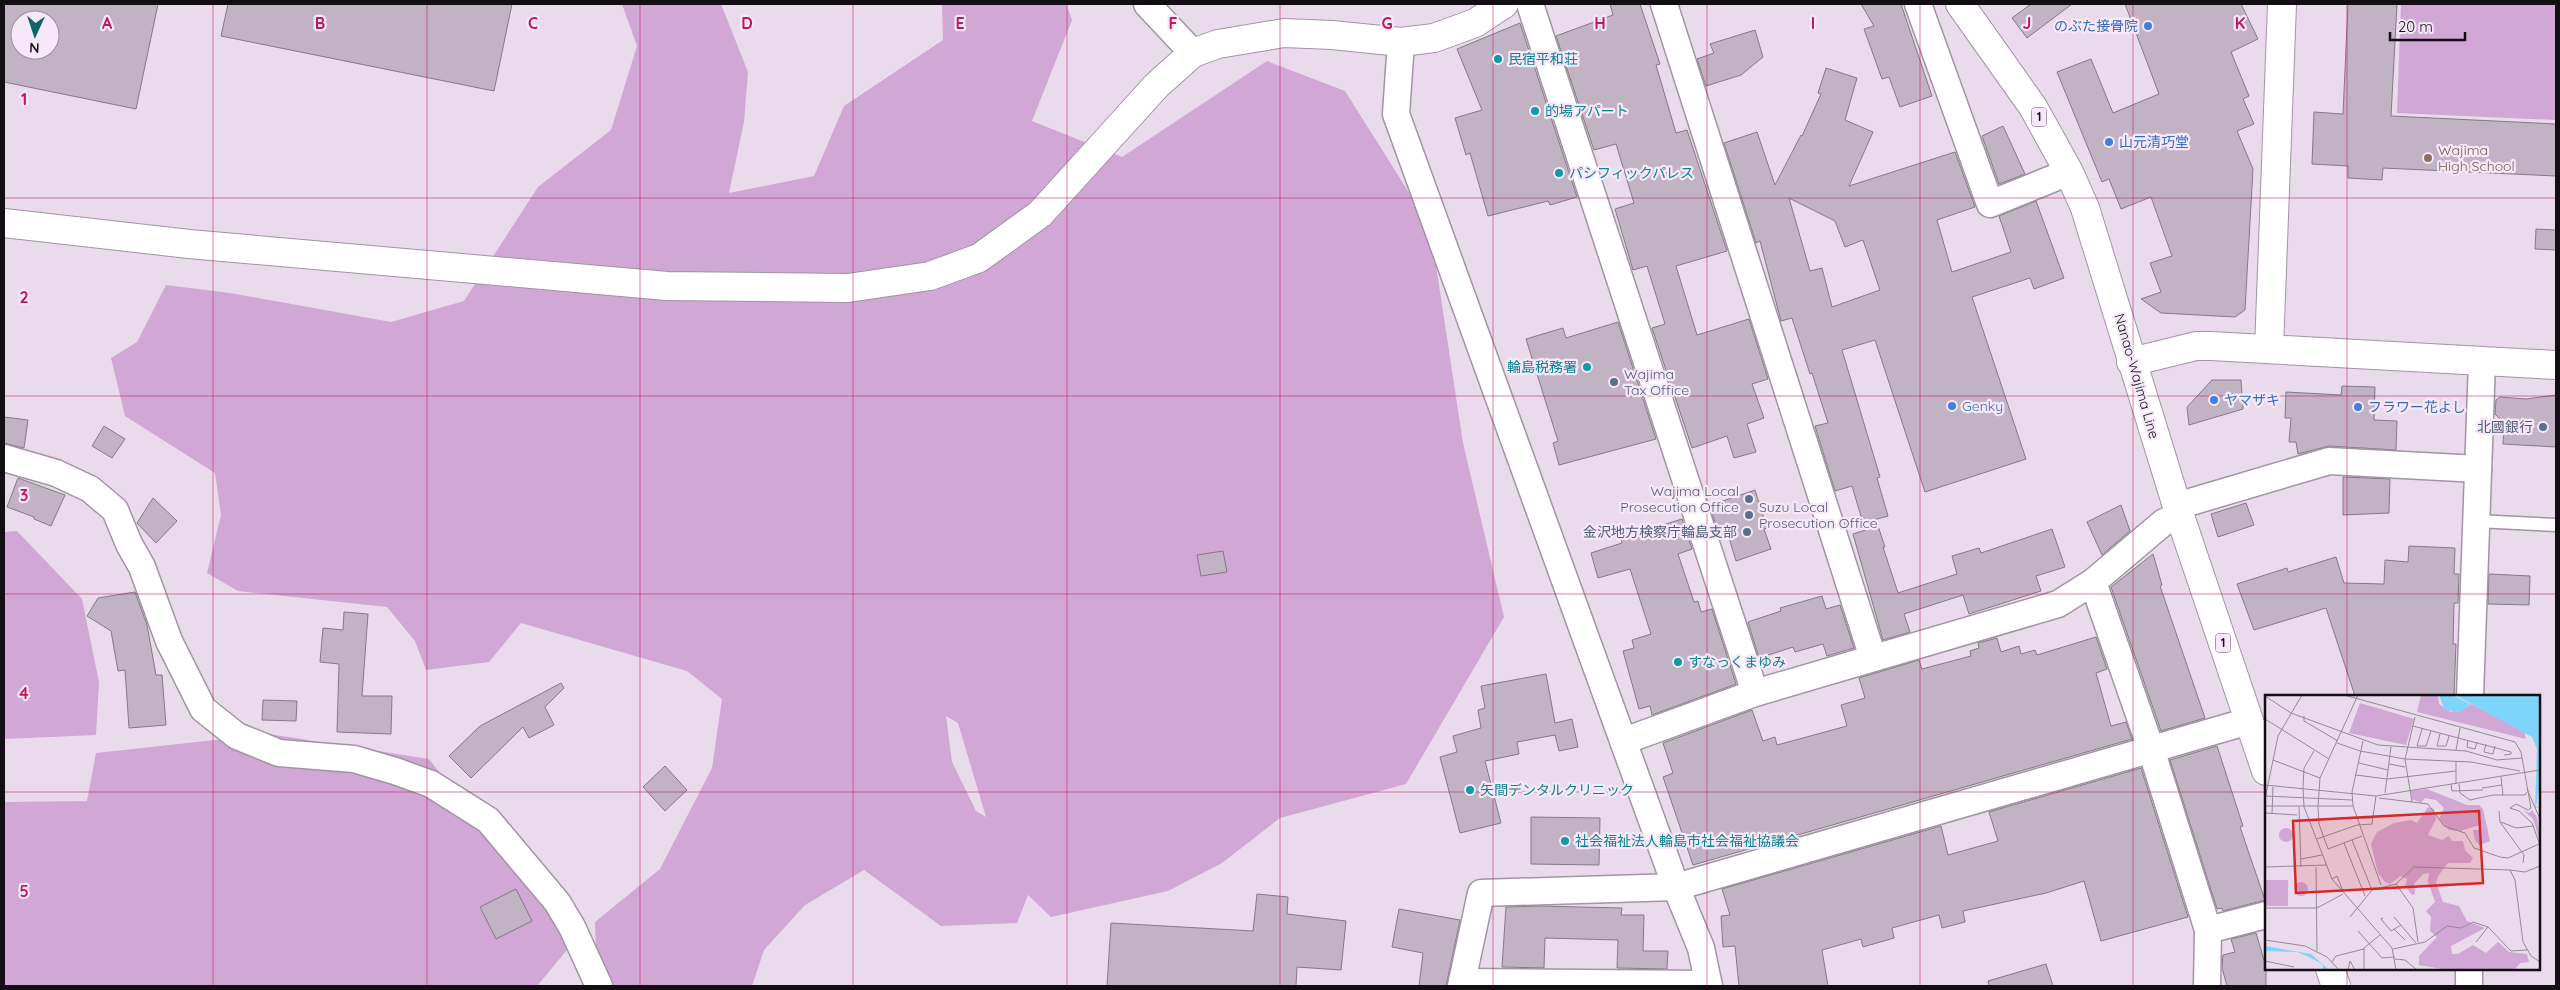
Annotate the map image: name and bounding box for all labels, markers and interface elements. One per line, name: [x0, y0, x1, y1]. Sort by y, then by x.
north arrow: [10, 10, 60, 60]
scale bar: [2390, 10, 2465, 42]
text: A: [102, 13, 113, 33]
text: B: [315, 13, 325, 33]
text: C: [528, 13, 538, 33]
text: D: [741, 13, 753, 33]
text: E: [955, 13, 965, 33]
text: F: [1169, 13, 1178, 33]
text: G: [1381, 13, 1393, 33]
text: H: [1594, 13, 1606, 33]
text: I: [1811, 13, 1815, 33]
text: J: [2023, 13, 2031, 33]
text: K: [2235, 13, 2245, 33]
place label: のぶた接骨院: [2054, 17, 2138, 35]
text: 20 m: [2398, 17, 2433, 36]
marker: のぶた接骨院: [2142, 20, 2154, 32]
text: N: [29, 39, 40, 57]
place label: 民宿平和荘: [1508, 50, 1578, 68]
marker: 民宿平和荘: [1492, 53, 1504, 65]
text: 1: [21, 89, 27, 109]
place label: 的場アパート: [1545, 102, 1629, 120]
marker: 的場アパート: [1529, 105, 1541, 117]
road number: 1: [2032, 108, 2046, 126]
place label: 山元清巧堂: [2119, 133, 2189, 151]
marker: 山元清巧堂: [2103, 136, 2115, 148]
place label: Wajima High School: [2438, 141, 2515, 175]
marker: Wajima High School: [2422, 152, 2434, 164]
place label: パシフィックパレス: [1569, 164, 1694, 182]
marker: パシフィックパレス: [1553, 167, 1565, 179]
text: 2: [19, 287, 29, 307]
street label: Nanao-Wajima Line: [2111, 311, 2164, 441]
place label: 輪島税務署: [1507, 358, 1577, 376]
marker: 輪島税務署: [1581, 361, 1593, 373]
place label: Wajima Tax Office: [1624, 365, 1689, 399]
marker: Wajima Tax Office: [1608, 376, 1620, 388]
place label: ヤマザキ: [2224, 391, 2280, 409]
marker: ヤマザキ: [2208, 394, 2220, 406]
place label: Genky: [1962, 397, 2003, 415]
place label: フラワー花よし: [2368, 398, 2466, 416]
marker: Genky: [1946, 400, 1958, 412]
marker: フラワー花よし: [2352, 401, 2364, 413]
place label: 北國銀行: [2477, 418, 2533, 436]
marker: 北國銀行: [2537, 421, 2549, 433]
place label: Wajima Local Prosecution Office: [1620, 482, 1739, 516]
text: 3: [20, 485, 28, 505]
marker: Wajima Local Prosecution Office: [1743, 493, 1755, 505]
place label: Suzu Local Prosecution Office: [1759, 498, 1878, 532]
marker: Suzu Local Prosecution Office: [1743, 509, 1755, 521]
place label: 金沢地方検察庁輪島支部: [1583, 523, 1737, 541]
marker: 金沢地方検察庁輪島支部: [1741, 526, 1753, 538]
road number: 1: [2216, 634, 2230, 652]
place label: すなっくまゆみ: [1688, 653, 1786, 671]
marker: すなっくまゆみ: [1672, 656, 1684, 668]
text: 4: [19, 683, 29, 703]
inset map: [2265, 695, 2540, 970]
place label: 矢間デンタルクリニック: [1480, 781, 1634, 799]
marker: 矢間デンタルクリニック: [1464, 784, 1476, 796]
place label: 社会福祉法人輪島市社会福祉協議会: [1575, 832, 1799, 850]
marker: 社会福祉法人輪島市社会福祉協議会: [1559, 835, 1571, 847]
text: 5: [19, 881, 29, 901]

